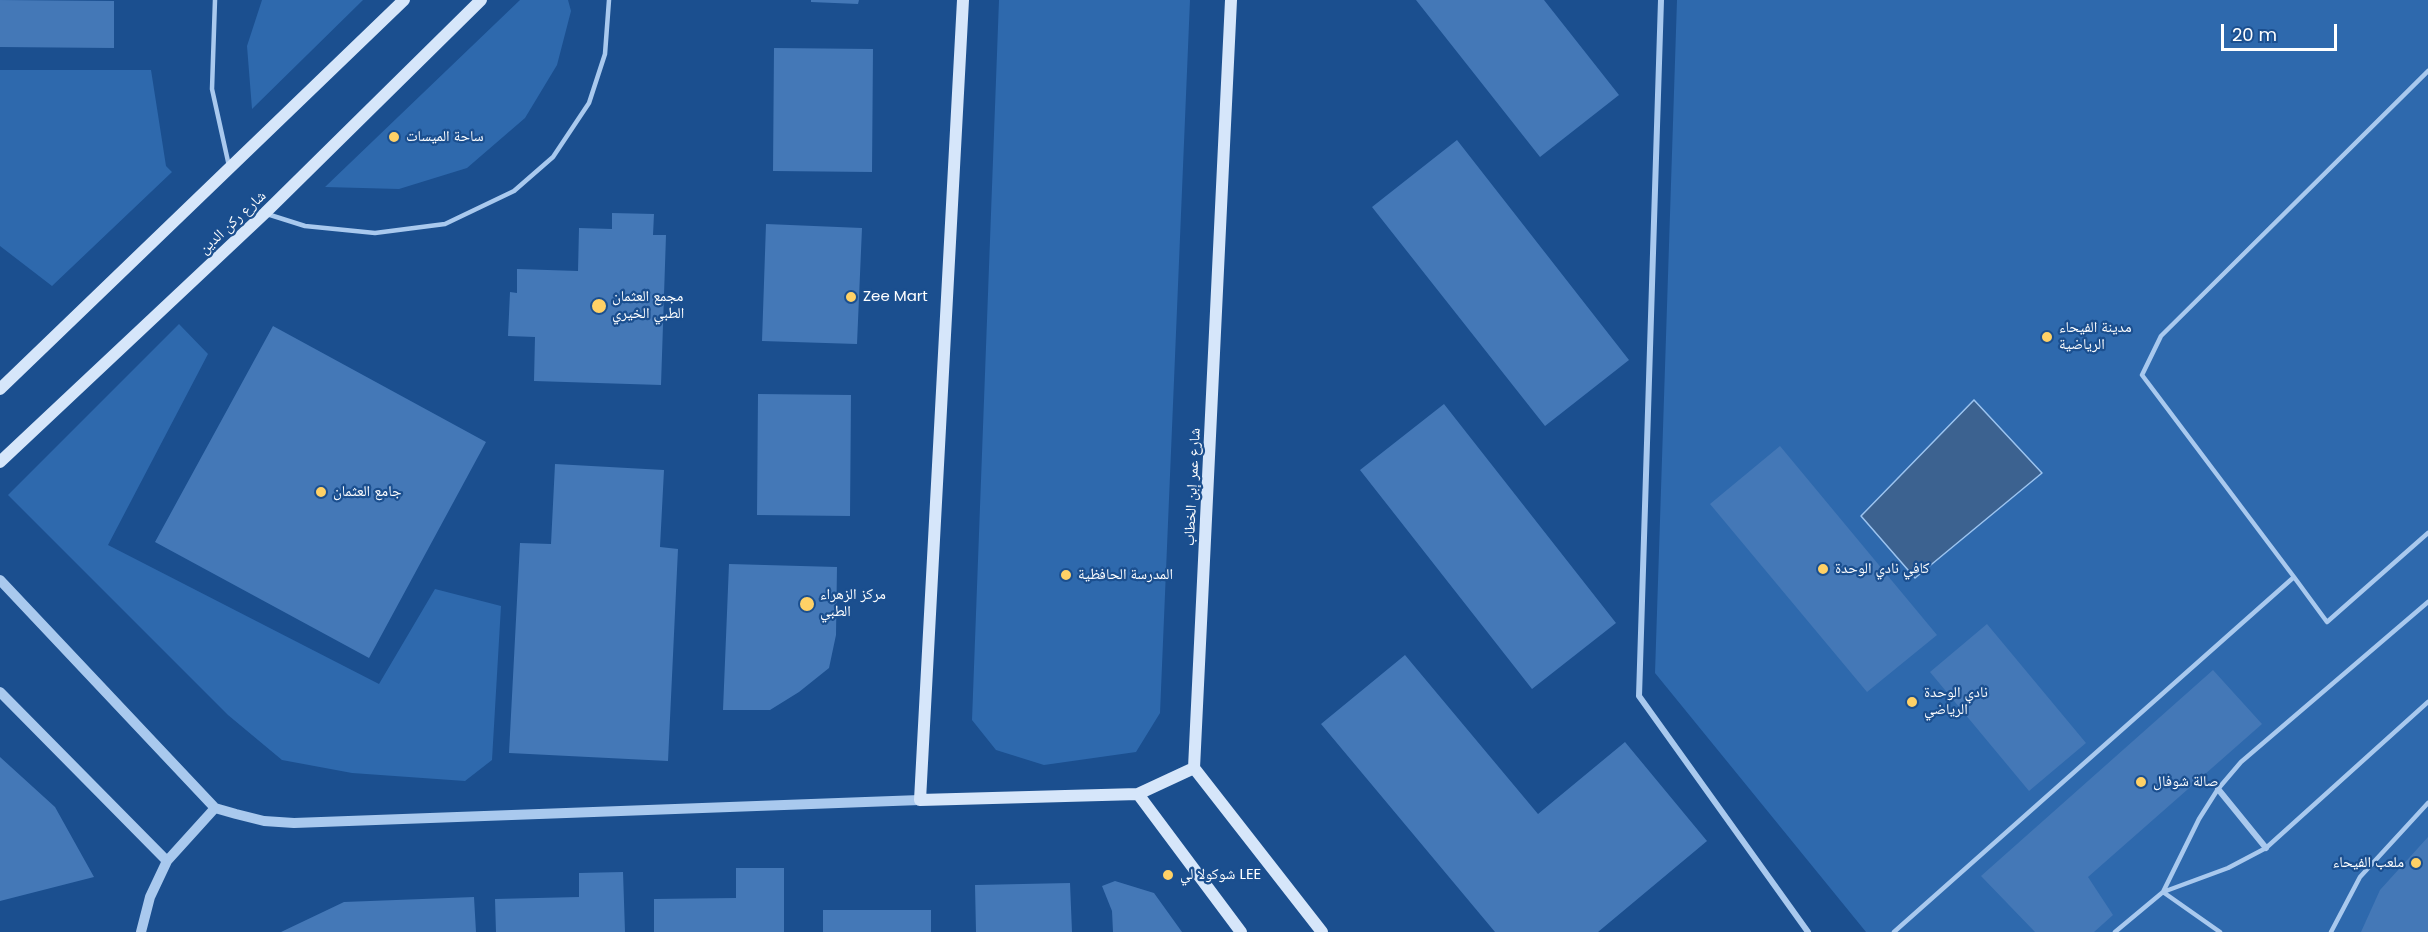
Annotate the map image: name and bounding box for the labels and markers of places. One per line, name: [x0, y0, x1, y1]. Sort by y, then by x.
place label: ساحة الميسات: [406, 128, 484, 146]
marker: ساحة الميسات: [387, 130, 401, 144]
place label: مجمع العثمان الطبي الخيري: [612, 288, 684, 323]
place label: Zee Mart: [863, 288, 928, 306]
marker: Zee Mart: [844, 290, 858, 304]
marker: مجمع العثمان الطبي الخيري: [590, 297, 608, 315]
place label: مدينة الفيحاء الرياضية: [2059, 319, 2132, 354]
marker: مدينة الفيحاء الرياضية: [2040, 330, 2054, 344]
place label: جامع العثمان: [333, 483, 401, 501]
marker: جامع العثمان: [314, 485, 328, 499]
place label: كافي نادي الوحدة: [1835, 560, 1930, 578]
marker: كافي نادي الوحدة: [1816, 562, 1830, 576]
place label: المدرسة الحافظية: [1078, 566, 1173, 584]
marker: المدرسة الحافظية: [1059, 568, 1073, 582]
place label: مركز الزهراء الطبي: [820, 586, 886, 621]
marker: مركز الزهراء الطبي: [798, 595, 816, 613]
place label: نادي الوحدة الرياضي: [1924, 684, 1988, 719]
marker: نادي الوحدة الرياضي: [1905, 695, 1919, 709]
place label: صالة شوفال: [2153, 773, 2218, 791]
marker: صالة شوفال: [2134, 775, 2148, 789]
place label: ملعب الفيحاء: [2333, 854, 2404, 872]
marker: ملعب الفيحاء: [2409, 856, 2423, 870]
place label: شوكولا لي LEE: [1180, 866, 1261, 884]
marker: شوكولا لي LEE: [1161, 868, 1175, 882]

